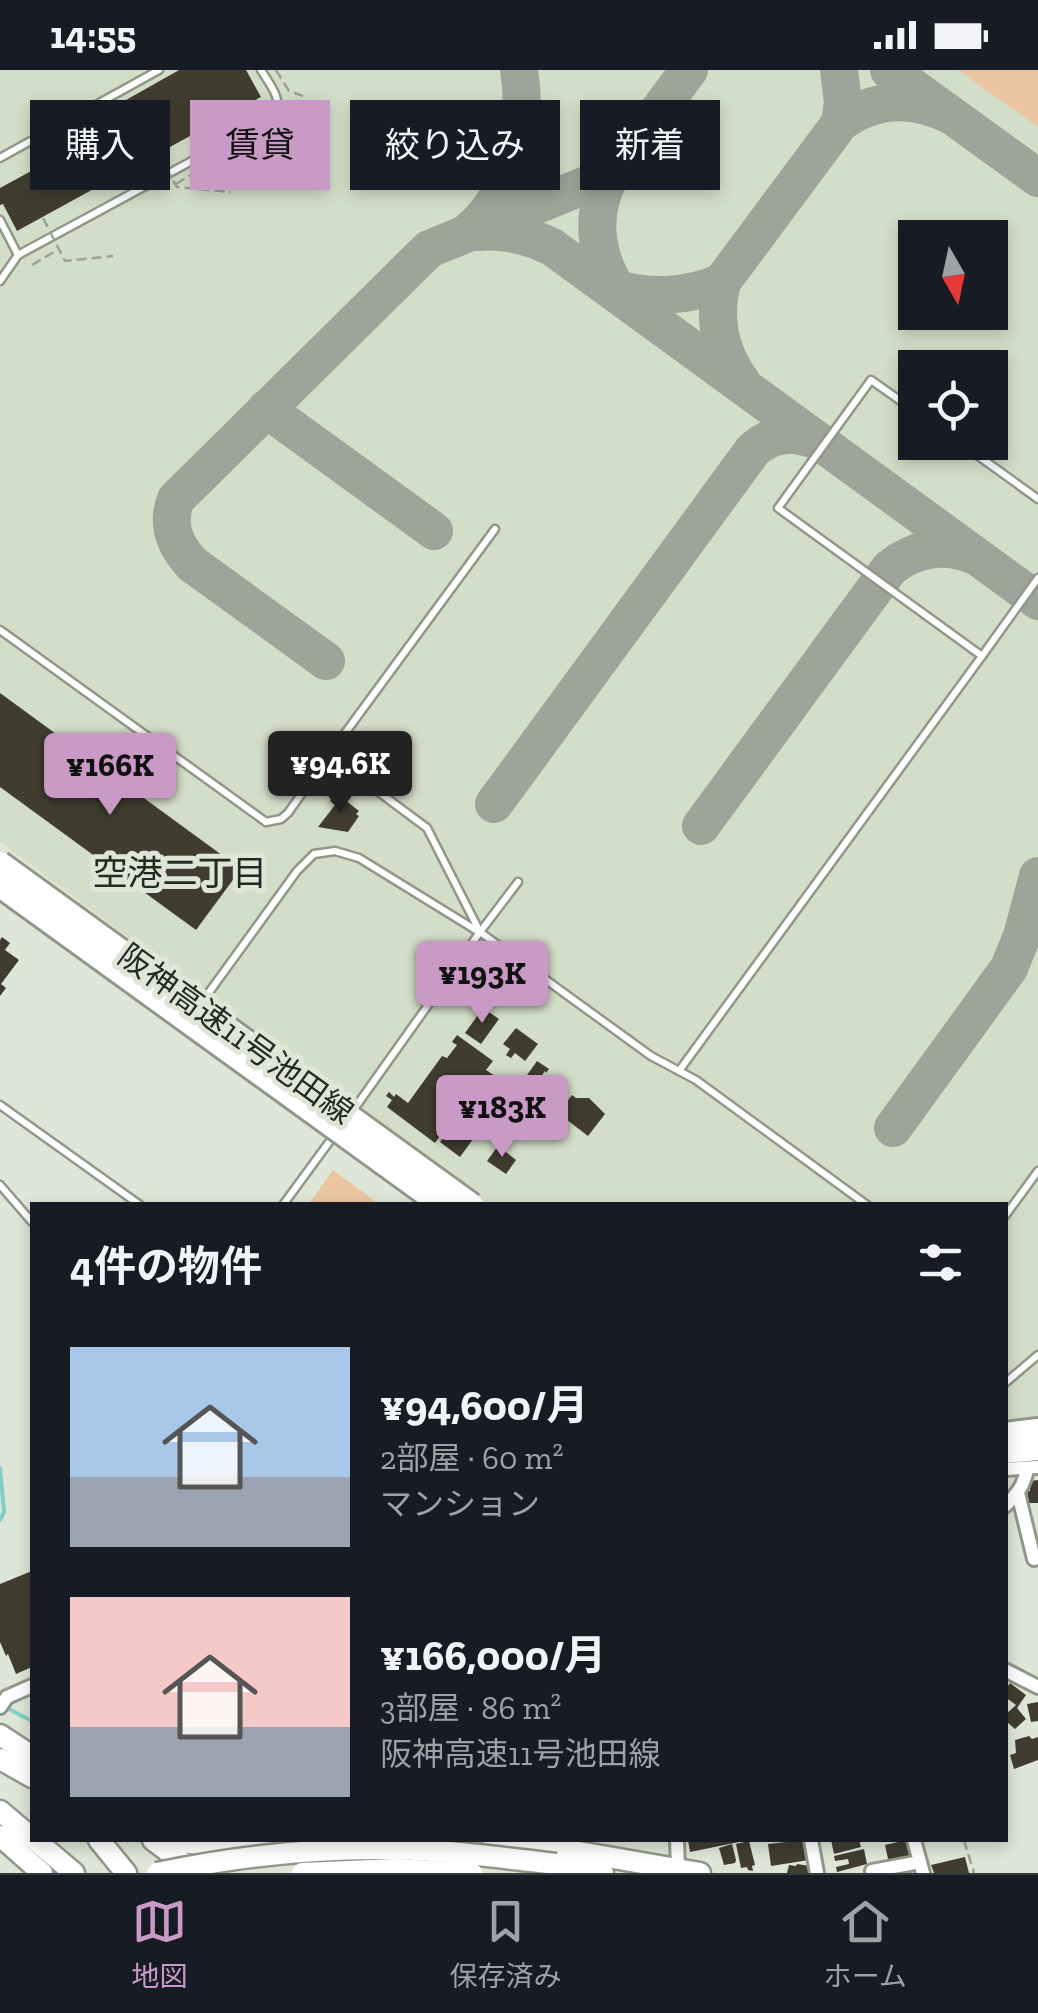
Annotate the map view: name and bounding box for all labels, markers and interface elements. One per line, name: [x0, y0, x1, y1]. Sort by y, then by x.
text: 14:55: [50, 12, 136, 58]
chip: 購入: [30, 100, 170, 190]
chip: 賃貸: [190, 100, 330, 190]
chip: 絞り込み: [350, 100, 560, 190]
chip: 新着: [580, 100, 720, 190]
north arrow: [898, 220, 1008, 330]
map controls: [898, 220, 1008, 460]
button: locate: [898, 350, 1008, 460]
pin: ¥94.6K: [259, 731, 421, 816]
pin: ¥166K: [40, 733, 180, 818]
text: ¥94.6K: [290, 744, 390, 782]
text: ¥166K: [66, 746, 154, 784]
district label: 空港二丁目: [92, 852, 268, 894]
street label: 阪神高速11号池田線: [111, 936, 361, 1132]
pin: ¥193K: [412, 941, 552, 1026]
text: ¥193K: [438, 954, 526, 992]
pin: ¥183K: [432, 1075, 572, 1160]
text: ¥183K: [458, 1088, 546, 1126]
icon: filters: [913, 1235, 968, 1290]
text: 4件の物件: [70, 1241, 262, 1292]
text: ¥94,600/月: [380, 1380, 588, 1431]
icon: home: [150, 1387, 270, 1507]
text: 2部屋 · 60 m²: [380, 1439, 563, 1477]
text: マンション: [380, 1485, 540, 1523]
text: ¥166,000/月: [380, 1630, 606, 1681]
icon: home: [150, 1637, 270, 1757]
text: 3部屋 · 86 m²: [380, 1689, 561, 1727]
text: 阪神高速11号池田線: [380, 1735, 661, 1773]
tab: 地図: [131, 1894, 187, 1994]
tab: 保存済み: [449, 1894, 561, 1994]
tab: ホーム: [824, 1894, 907, 1994]

